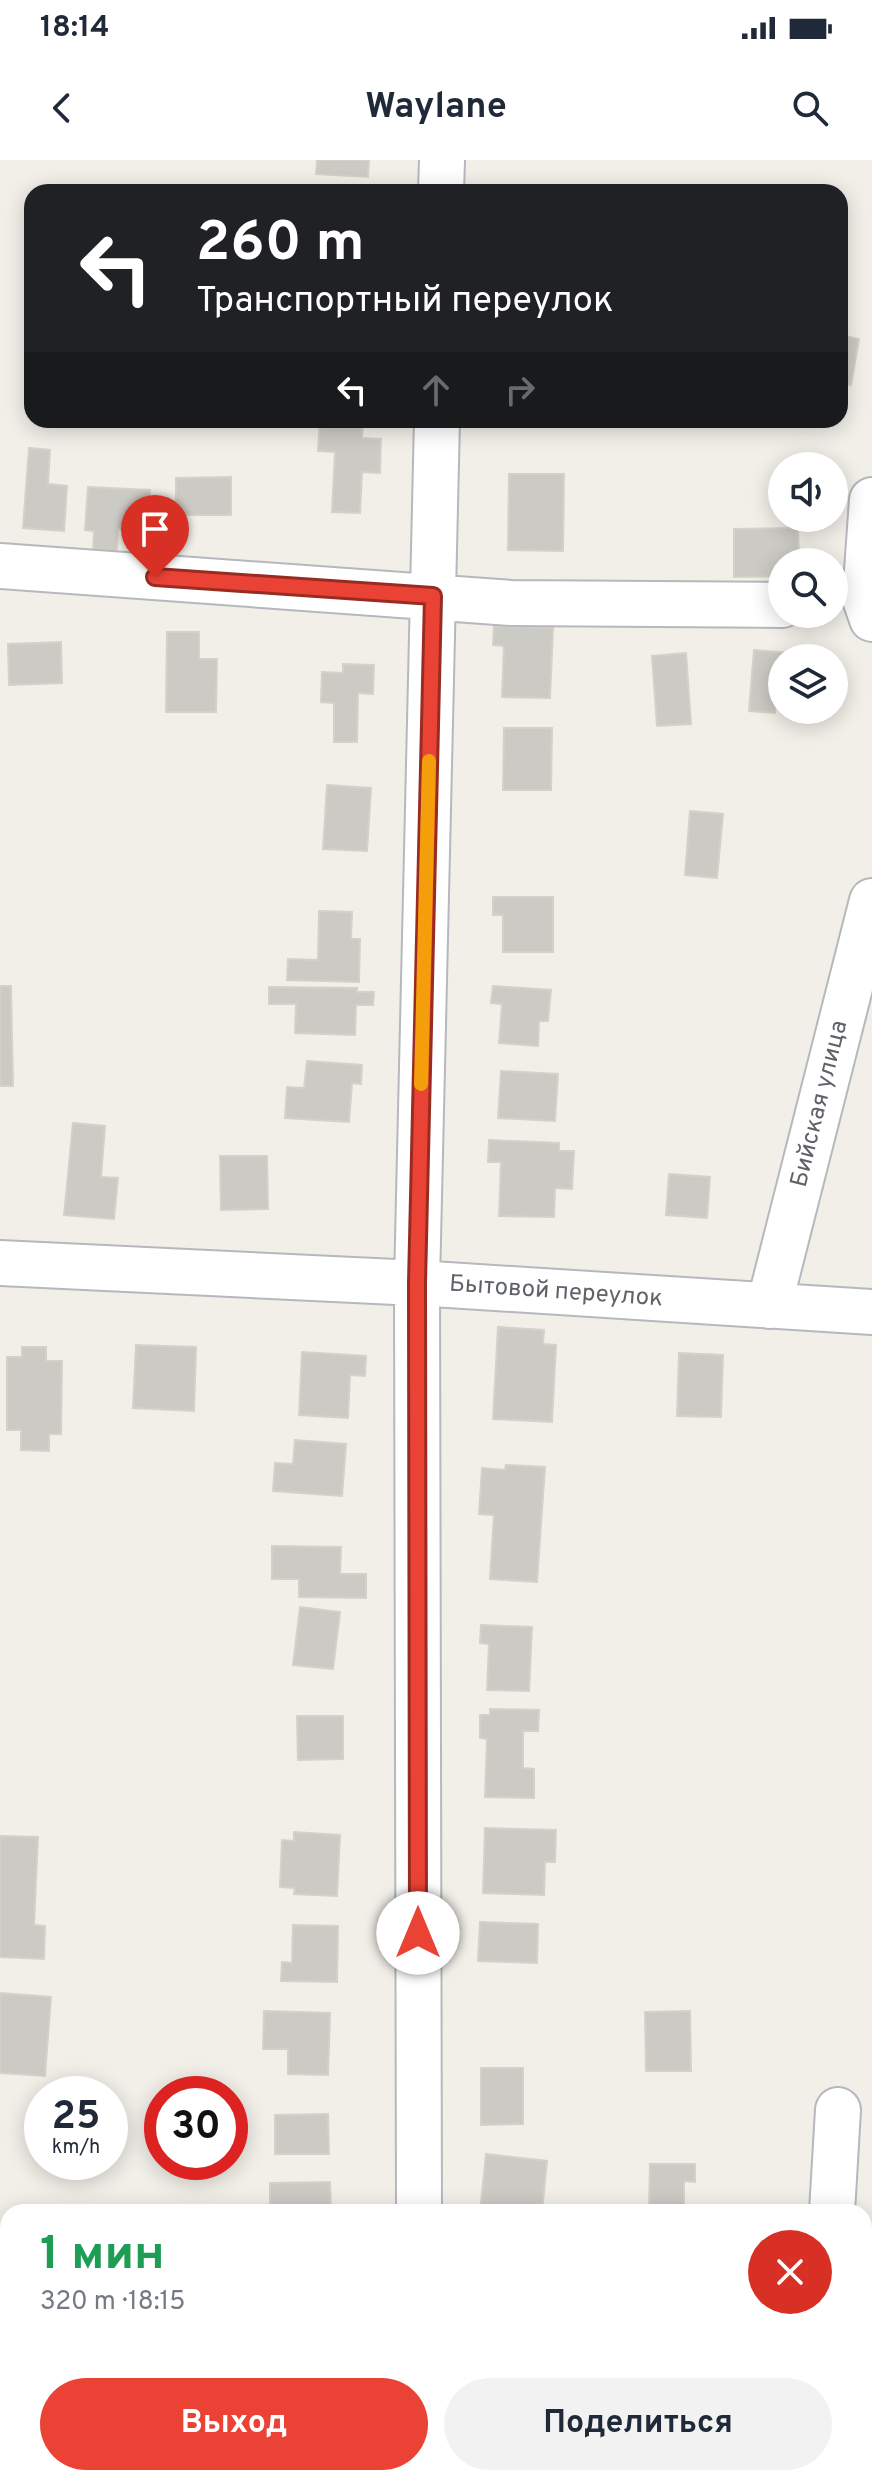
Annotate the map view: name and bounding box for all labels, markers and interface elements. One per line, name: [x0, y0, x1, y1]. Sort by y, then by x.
text: 18:14: [40, 10, 109, 47]
text: Waylane: [365, 85, 507, 131]
icon: back: [40, 86, 84, 130]
icon: search: [788, 86, 832, 130]
text: 260 m: [196, 210, 365, 280]
icon: left: [64, 216, 168, 320]
text: Транспортный переулок: [196, 279, 614, 325]
icon: left: [330, 368, 374, 412]
icon: ahead: [414, 368, 458, 412]
icon: right: [498, 368, 542, 412]
map controls: [768, 452, 848, 724]
button: sound: [768, 452, 848, 532]
pin: [121, 495, 189, 577]
icon: arrive: [133, 507, 177, 551]
button: search: [768, 548, 848, 628]
button: layers: [768, 644, 848, 724]
street label: Бийская улица: [785, 1017, 855, 1191]
street label: Бытовой переулок: [448, 1270, 664, 1314]
position arrow: [376, 1891, 460, 1975]
speed limit sign: 30: [144, 2076, 248, 2180]
text: 25: [52, 2093, 100, 2143]
text: km/h: [52, 2135, 100, 2161]
text: 1 мин: [40, 2226, 165, 2286]
button: close: [748, 2230, 832, 2314]
text: 320 m · 18:15: [40, 2286, 185, 2319]
button: Выход: [40, 2378, 428, 2470]
button: Поделиться: [444, 2378, 832, 2470]

